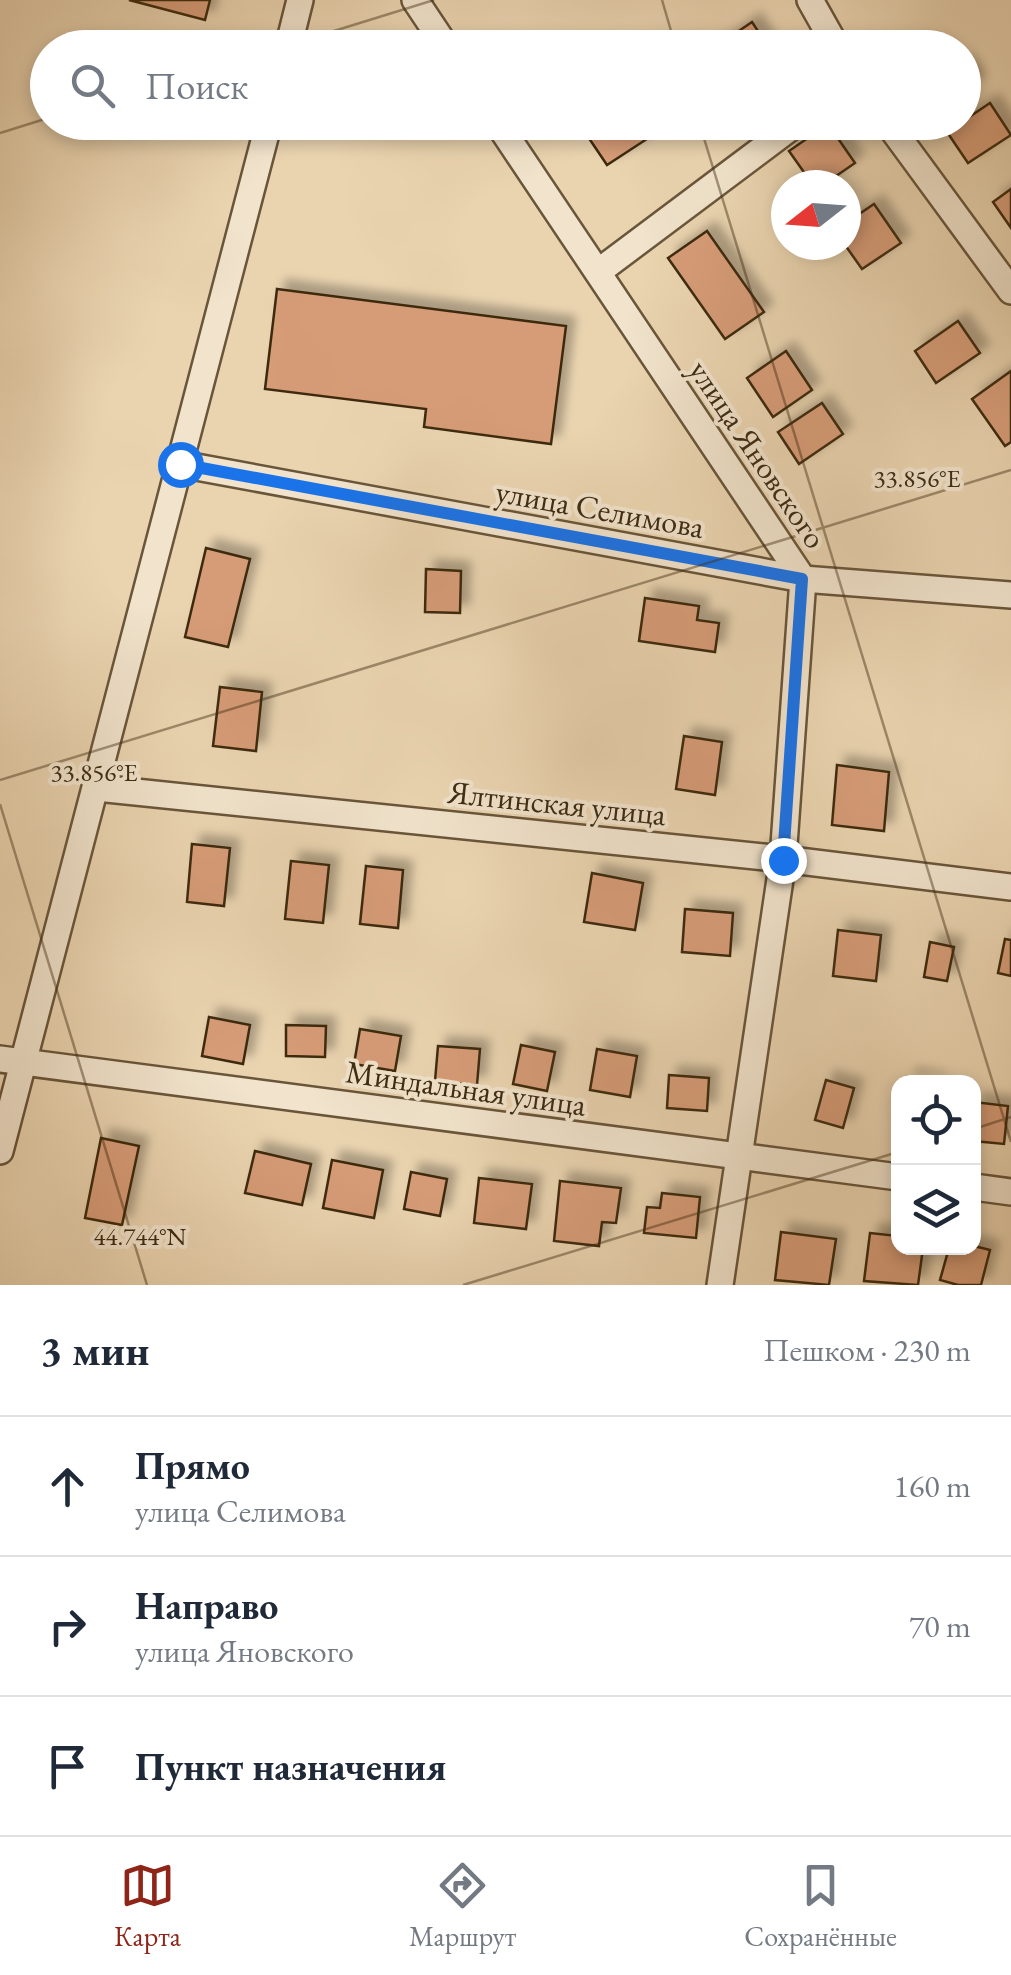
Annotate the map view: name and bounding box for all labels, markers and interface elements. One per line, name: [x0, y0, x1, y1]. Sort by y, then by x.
search box: [30, 30, 981, 140]
icon: search: [65, 58, 120, 113]
text: Поиск: [145, 61, 248, 110]
north arrow: [771, 170, 861, 260]
street label: улица Яновского: [679, 352, 837, 556]
route start: [158, 442, 204, 488]
text: 33.856°E: [873, 462, 961, 494]
street label: улица Селимова: [493, 470, 708, 548]
text: 33.856°E: [50, 756, 138, 788]
street label: Ялтинская улица: [445, 771, 668, 835]
route end: [761, 838, 807, 884]
street label: Миндальная улица: [343, 1050, 589, 1126]
map controls: [891, 1075, 981, 1255]
button: locate: [891, 1075, 981, 1165]
button: layers: [891, 1165, 981, 1255]
text: 44.744°N: [94, 1220, 187, 1252]
text: 3 мин: [40, 1323, 149, 1378]
text: Пешком · 230 m: [763, 1329, 971, 1371]
text: Прямо: [135, 1441, 250, 1490]
icon: ahead: [40, 1459, 95, 1514]
text: 160 m: [894, 1465, 971, 1507]
text: улица Селимова: [135, 1490, 346, 1532]
text: Направо: [135, 1581, 278, 1630]
icon: right: [40, 1599, 95, 1654]
text: 70 m: [909, 1605, 971, 1647]
text: улица Яновского: [135, 1630, 354, 1672]
icon: arrive: [40, 1739, 95, 1794]
text: Пункт назначения: [135, 1742, 446, 1791]
tab: Карта: [114, 1858, 181, 1954]
tab: Маршрут: [409, 1858, 516, 1954]
tab: Сохранённые: [744, 1858, 897, 1954]

